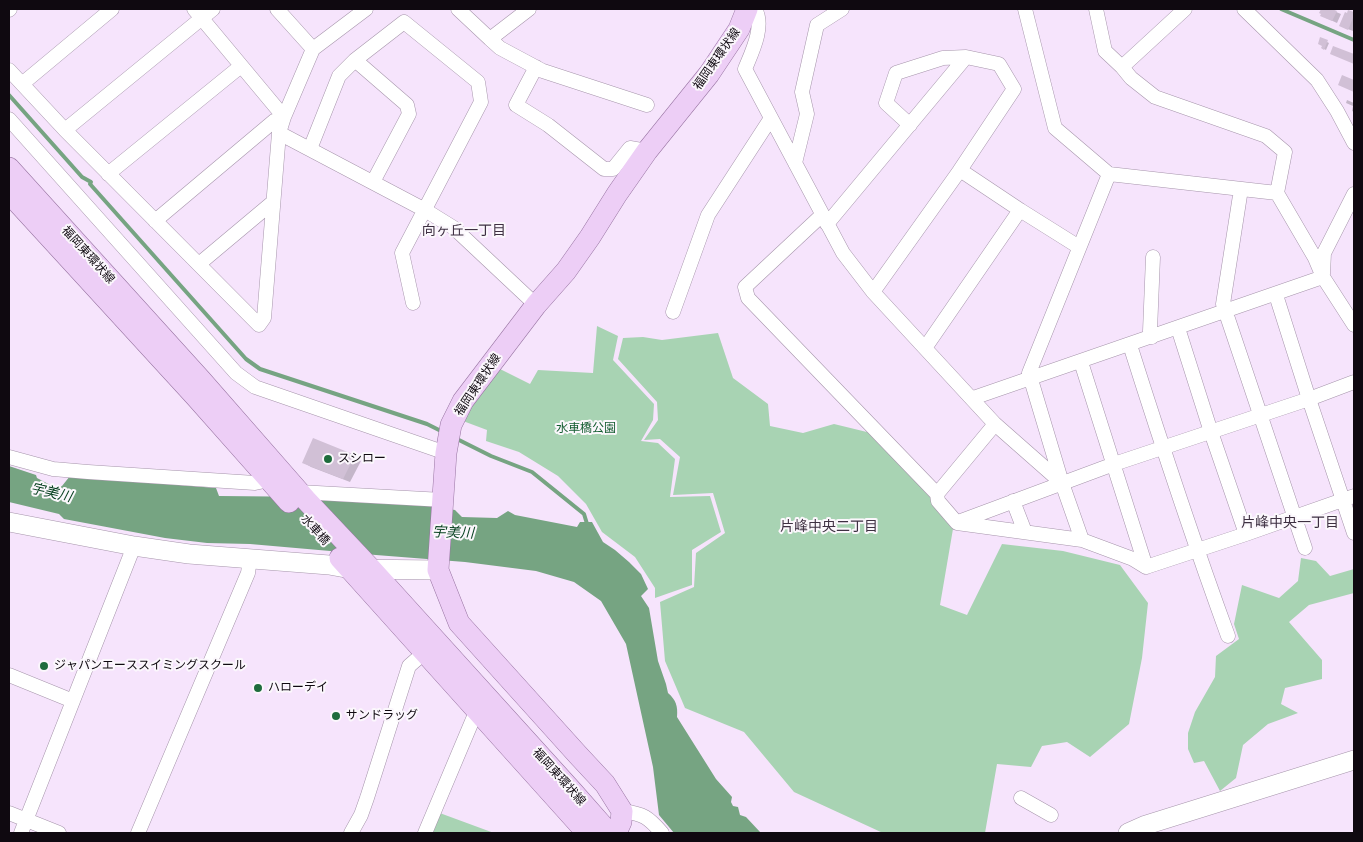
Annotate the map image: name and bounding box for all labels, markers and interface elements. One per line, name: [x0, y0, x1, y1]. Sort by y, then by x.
street label: 福岡東環状線: [690, 25, 744, 93]
street label: 福岡東環状線: [59, 223, 117, 287]
district label: 向ヶ丘一丁目: [422, 223, 506, 239]
street label: 福岡東環状線: [452, 351, 504, 419]
park label: 水車橋公園: [556, 422, 616, 436]
place label: スシロー: [338, 452, 386, 466]
marker: スシロー: [322, 453, 334, 465]
water label: 宇美川: [29, 480, 73, 506]
street label: 水車橋: [298, 512, 332, 548]
district label: 片峰中央一丁目: [1241, 515, 1339, 531]
district label: 片峰中央二丁目: [780, 519, 878, 535]
water label: 宇美川: [432, 524, 474, 542]
place label: ジャパンエーススイミングスクール: [54, 659, 246, 673]
marker: ジャパンエーススイミングスクール: [38, 660, 50, 672]
place label: ハローデイ: [268, 681, 328, 695]
marker: ハローデイ: [252, 682, 264, 694]
place label: サンドラッグ: [346, 709, 418, 723]
marker: サンドラッグ: [330, 710, 342, 722]
street label: 福岡東環状線: [530, 745, 588, 809]

